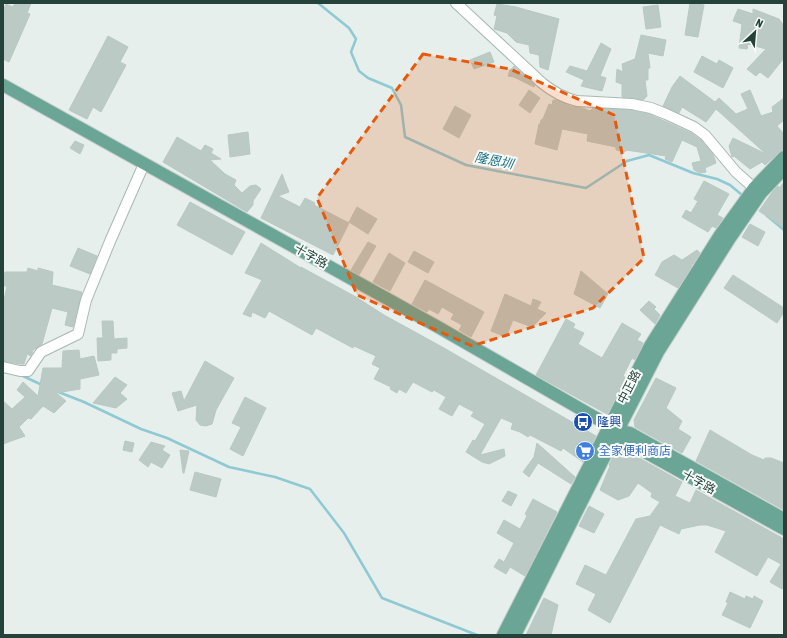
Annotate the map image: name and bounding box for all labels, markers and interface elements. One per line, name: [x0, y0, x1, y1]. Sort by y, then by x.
north arrow: [735, 12, 775, 52]
text: N: [754, 16, 765, 30]
water label: 隆恩圳: [473, 149, 516, 172]
street label: 十字路: [292, 241, 330, 271]
street label: 中正路: [615, 368, 643, 406]
bus stop icon: 隆興: [572, 411, 594, 433]
place label: 隆興: [597, 415, 621, 429]
supermarket icon: 全家便利商店: [574, 440, 596, 462]
place label: 全家便利商店: [599, 444, 671, 458]
street label: 十字路: [680, 467, 718, 497]

